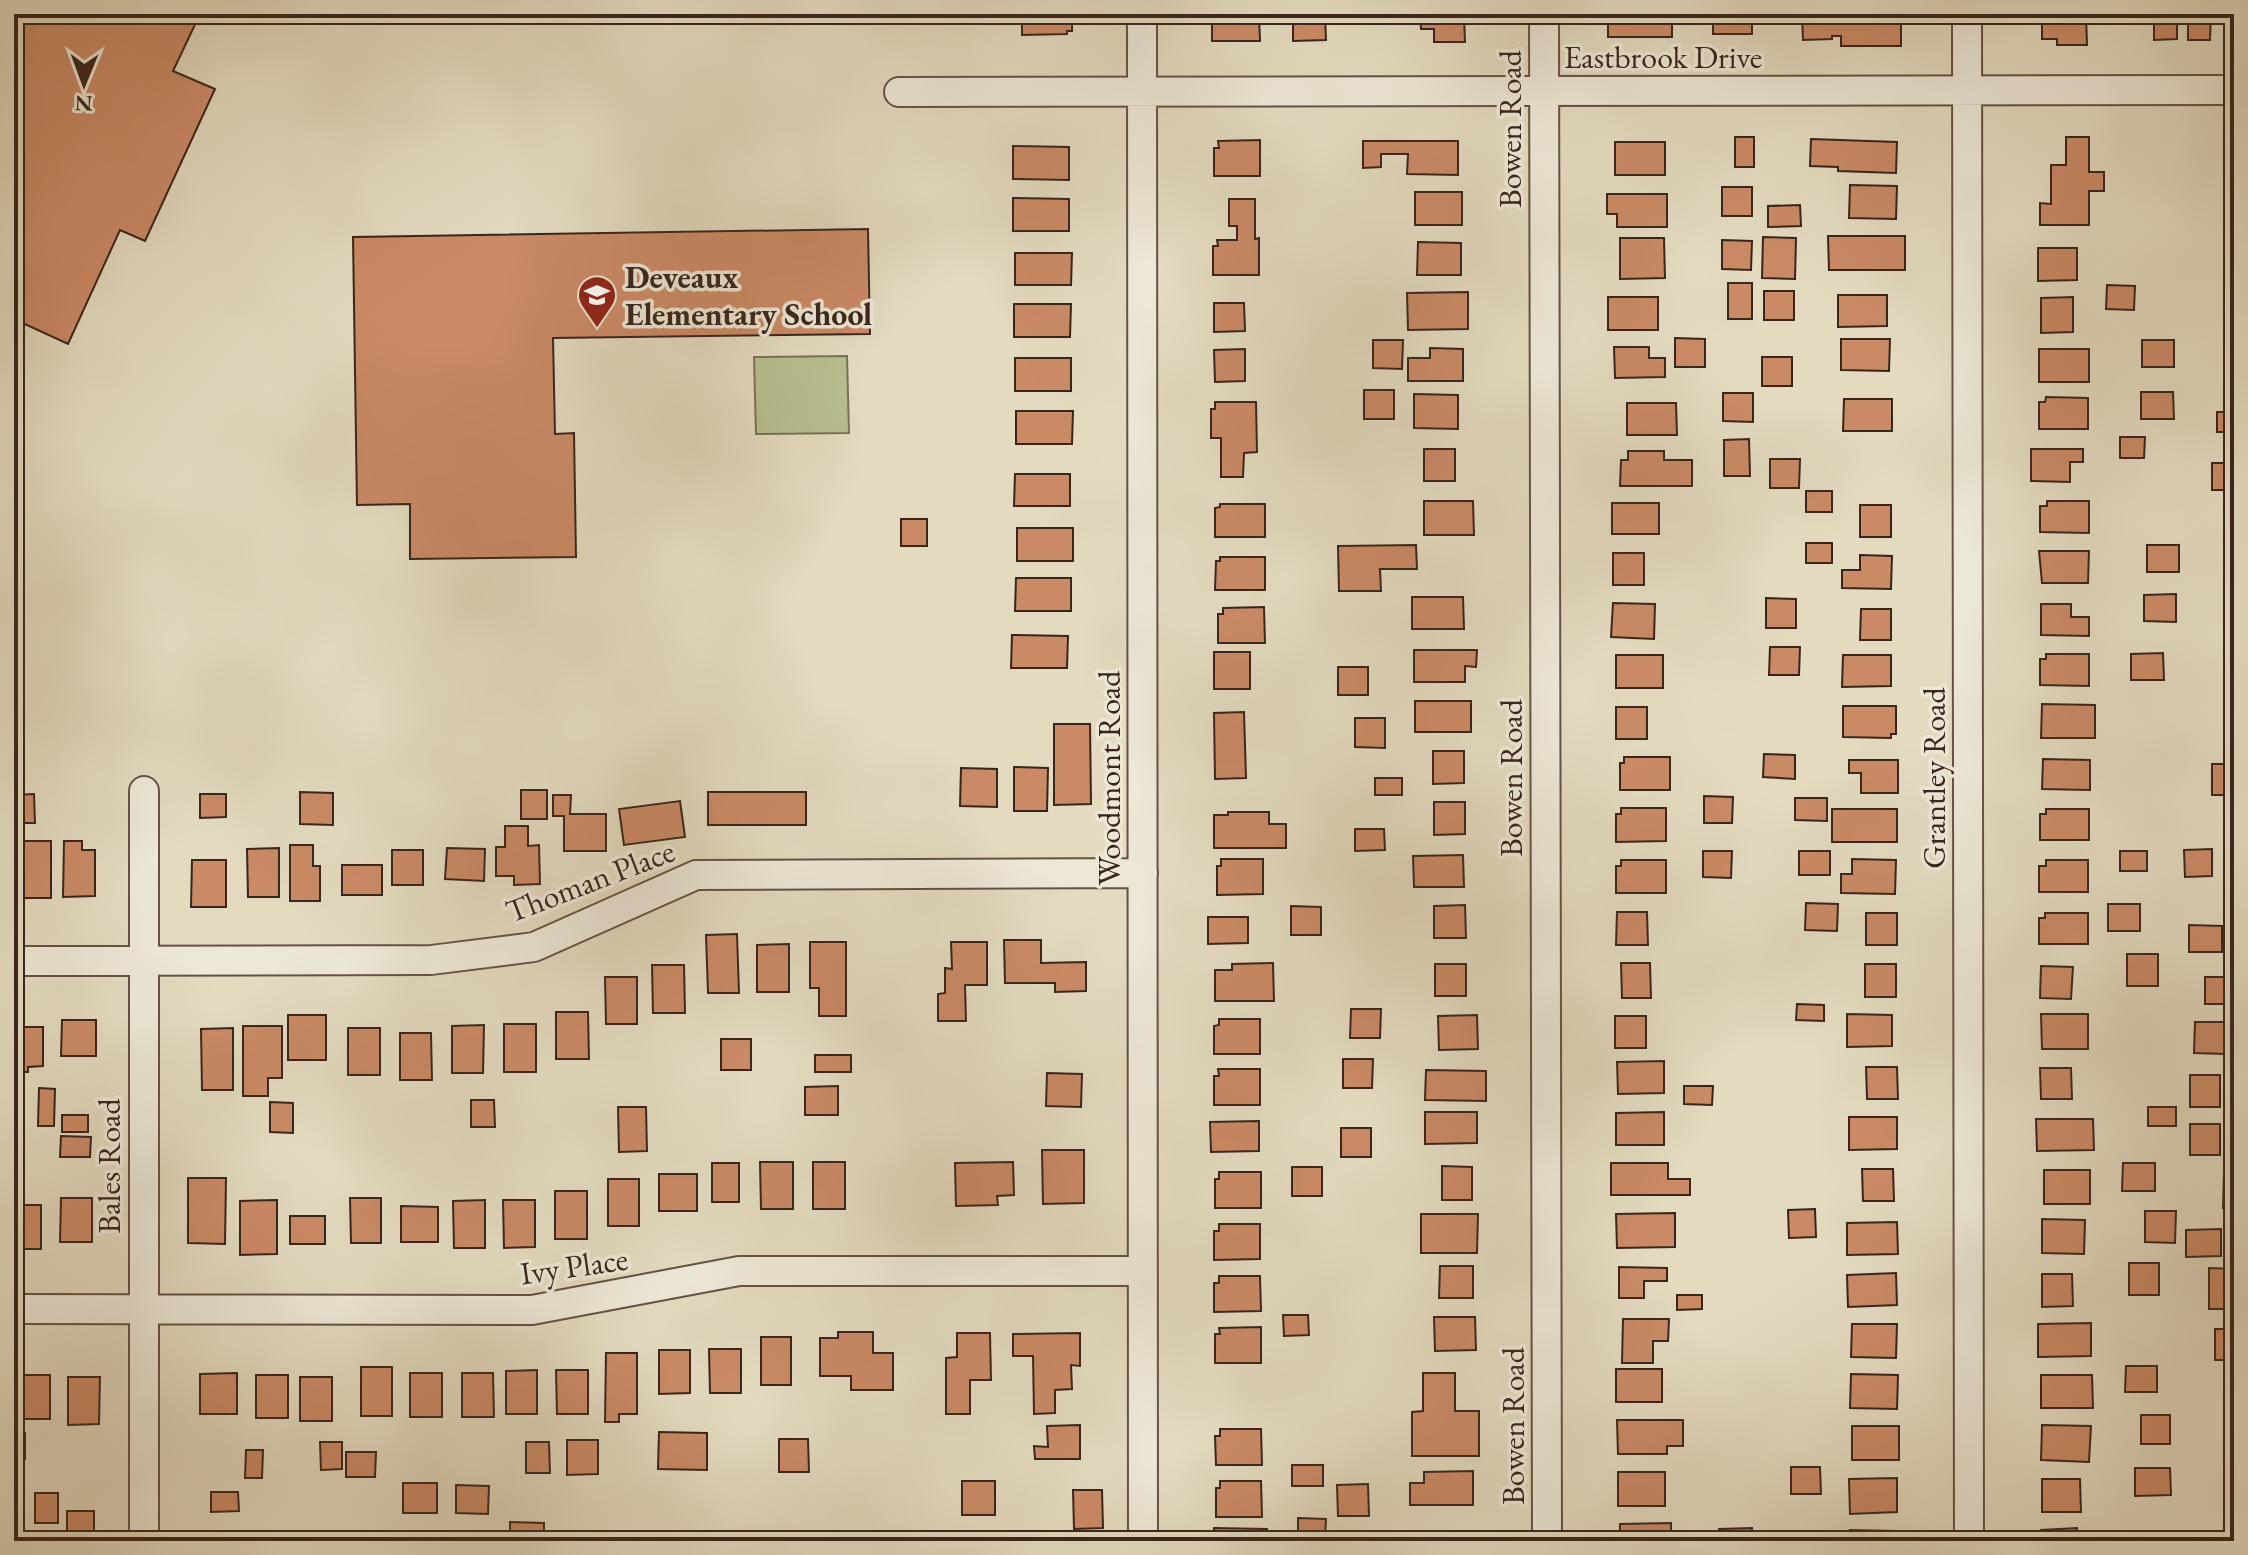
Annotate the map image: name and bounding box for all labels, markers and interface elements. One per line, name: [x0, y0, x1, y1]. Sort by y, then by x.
street label: Eastbrook Drive: [1564, 36, 1762, 78]
north arrow: [44, 44, 124, 124]
street label: Bowen Road: [1489, 49, 1531, 208]
text: N: [74, 89, 93, 118]
place label: Deveaux Elementary School: [625, 256, 872, 335]
school or university icon: Deveaux Elementary School: [576, 274, 618, 329]
street label: Woodmont Road: [1088, 670, 1130, 886]
street label: Grantley Road: [1913, 687, 1955, 869]
street label: Bowen Road: [1490, 698, 1532, 857]
street label: Thoman Place: [500, 830, 680, 932]
street label: Bales Road: [88, 1097, 130, 1234]
street label: Ivy Place: [517, 1238, 631, 1294]
street label: Bowen Road: [1492, 1346, 1534, 1505]

